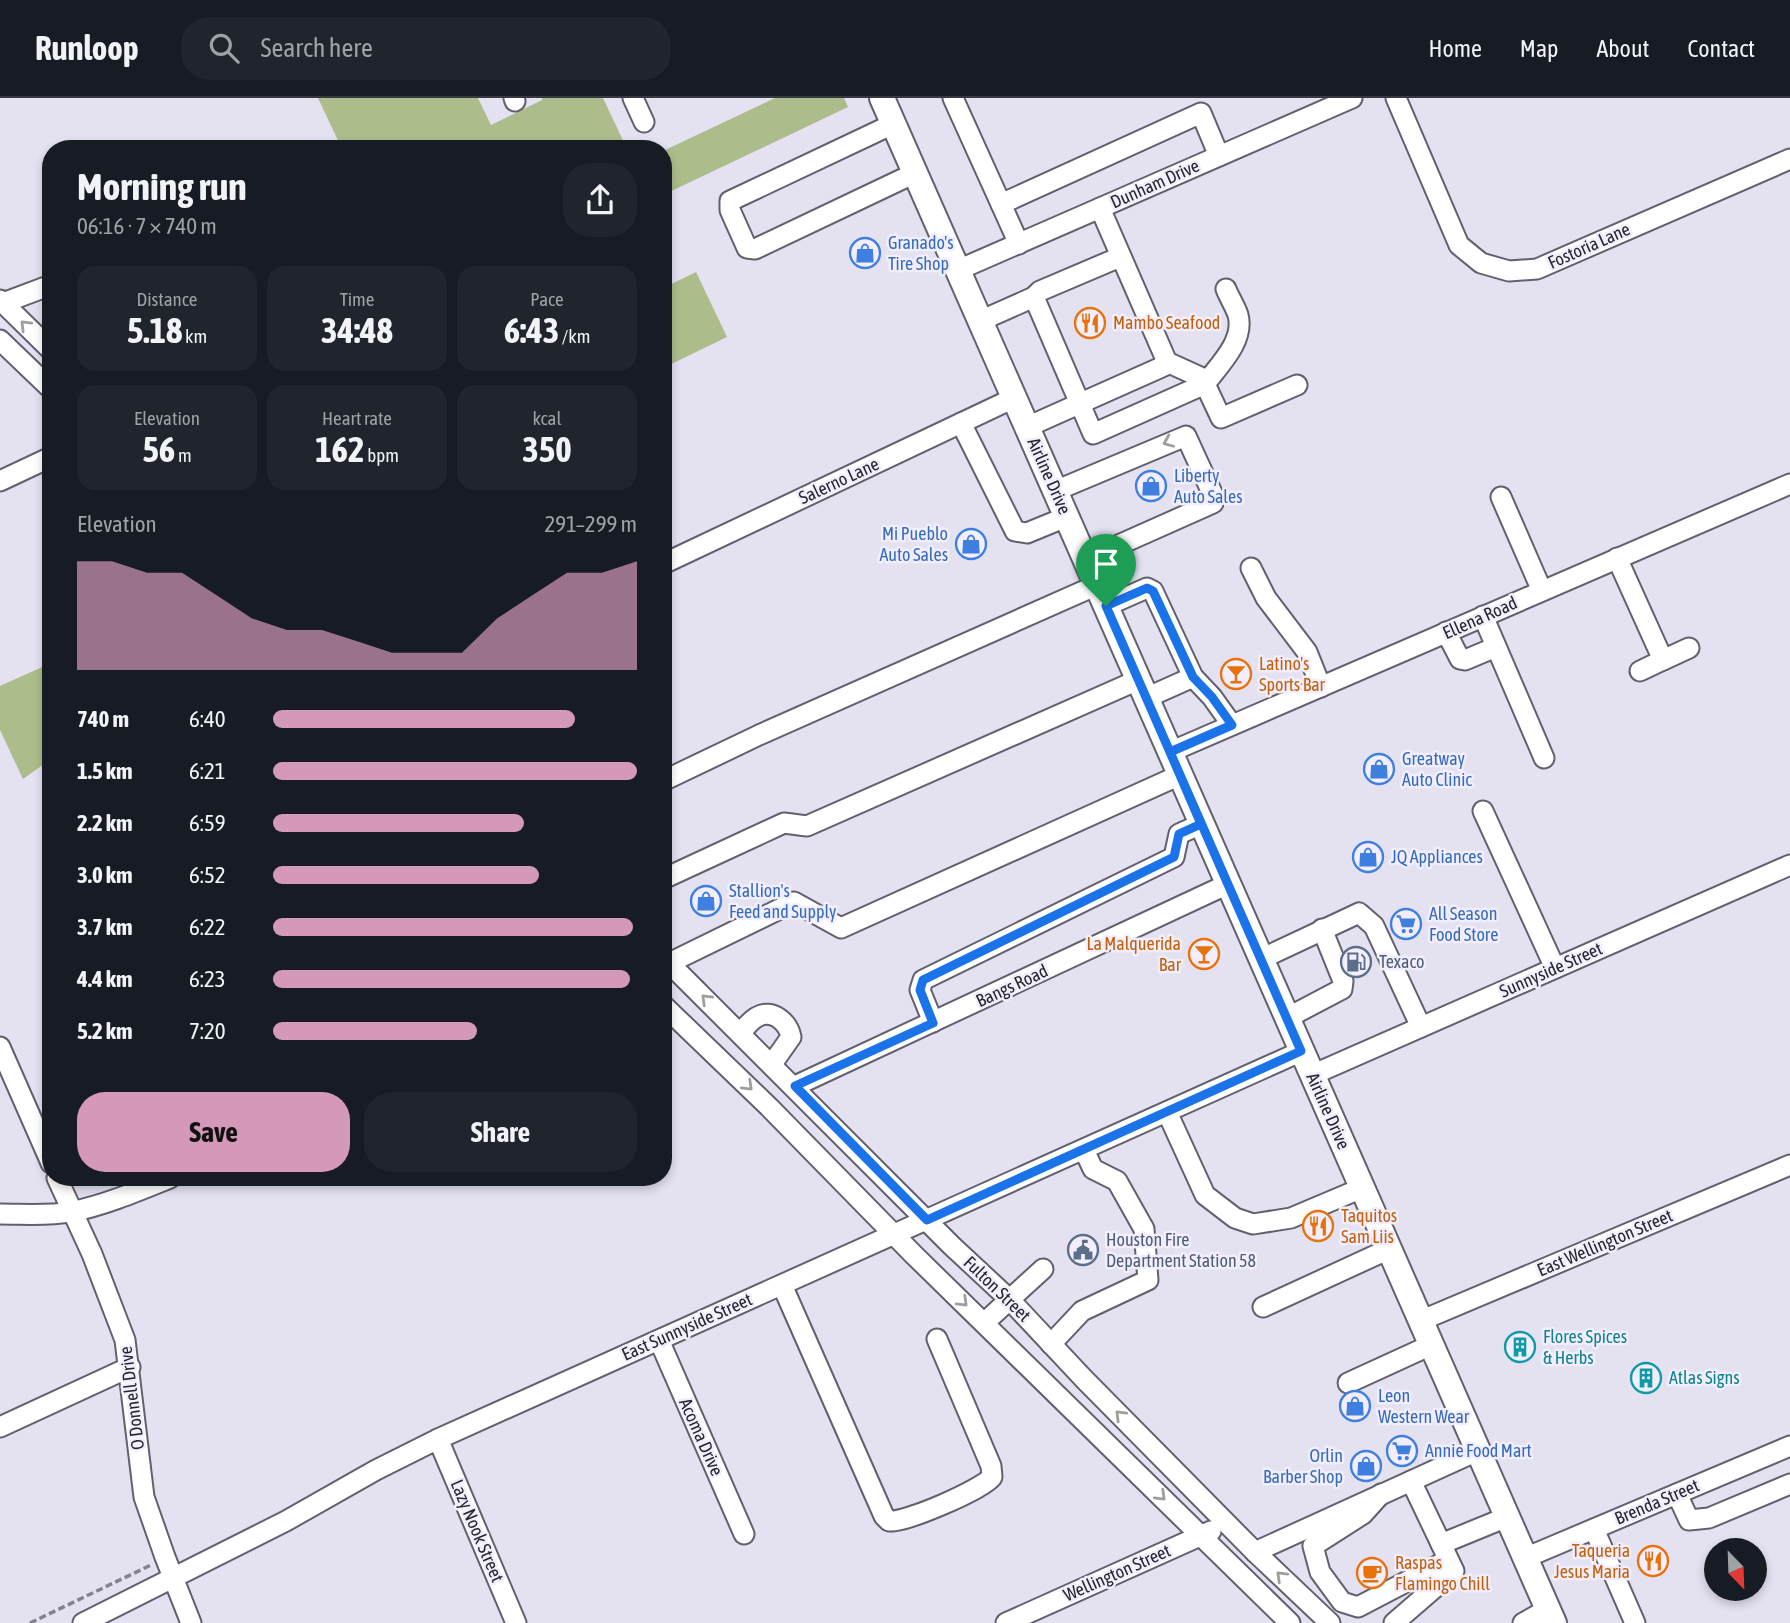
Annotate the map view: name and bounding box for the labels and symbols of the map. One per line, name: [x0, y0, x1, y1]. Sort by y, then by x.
street label: Dunham Drive: [1107, 155, 1202, 212]
street label: Fostoria Lane: [1544, 218, 1633, 273]
place label: Granado's Tire Shop: [888, 232, 954, 274]
shop icon: Granado's Tire Shop: [848, 236, 882, 270]
restaurant icon: Mambo Seafood: [1073, 306, 1107, 340]
place label: Mambo Seafood: [1113, 312, 1220, 333]
one-way arrow: [21, 321, 34, 334]
street label: Airline Drive: [1023, 434, 1076, 517]
one-way arrow: [1163, 434, 1175, 448]
street label: Salerno Lane: [795, 453, 882, 508]
place label: Liberty Auto Sales: [1174, 465, 1243, 507]
shop icon: Liberty Auto Sales: [1134, 469, 1168, 503]
place label: Mi Pueblo Auto Sales: [880, 523, 948, 565]
shop icon: Mi Pueblo Auto Sales: [954, 527, 988, 561]
pin: [1076, 534, 1136, 606]
street label: Ellena Road: [1439, 592, 1520, 643]
place label: Latino's Sports Bar: [1259, 653, 1326, 695]
bar icon: Latino's Sports Bar: [1219, 657, 1253, 691]
place label: Greatway Auto Clinic: [1402, 748, 1472, 790]
shop icon: Greatway Auto Clinic: [1362, 752, 1396, 786]
shop icon: JQ Appliances: [1351, 840, 1385, 874]
place label: JQ Appliances: [1391, 846, 1483, 867]
place label: Stallion's Feed and Supply: [729, 880, 836, 922]
shop icon: Stallion's Feed and Supply: [689, 884, 723, 918]
place label: All Season Food Store: [1429, 903, 1498, 945]
supermarket icon: All Season Food Store: [1389, 907, 1423, 941]
place label: La Malquerida Bar: [1086, 933, 1182, 975]
bar icon: La Malquerida Bar: [1187, 937, 1221, 971]
street label: Sunnyside Street: [1496, 938, 1605, 1002]
fuel station icon: Texaco: [1339, 945, 1373, 979]
place label: Texaco: [1379, 951, 1425, 972]
street label: Bangs Road: [973, 960, 1051, 1011]
one-way arrow: [701, 994, 714, 1007]
street label: Airline Drive: [1302, 1069, 1355, 1152]
one-way arrow: [740, 1078, 753, 1090]
place label: Taquitos Sam Liis: [1341, 1205, 1397, 1247]
street label: East Wellington Street: [1534, 1205, 1676, 1281]
restaurant icon: Taquitos Sam Liis: [1301, 1209, 1335, 1243]
place label: Houston Fire Department Station 58: [1106, 1229, 1256, 1271]
public building icon: Houston Fire Department Station 58: [1066, 1233, 1100, 1267]
street label: Fulton Street: [960, 1252, 1035, 1326]
street label: East Sunnyside Street: [618, 1288, 755, 1365]
one-way arrow: [955, 1294, 968, 1307]
place label: Flores Spices & Herbs: [1543, 1326, 1627, 1368]
building icon: Flores Spices & Herbs: [1503, 1330, 1537, 1364]
street label: O Donnell Drive: [115, 1345, 148, 1451]
building icon: Atlas Signs: [1629, 1361, 1663, 1395]
place label: Atlas Signs: [1669, 1367, 1740, 1388]
place label: Leon Western Wear: [1378, 1385, 1470, 1427]
shop icon: Leon Western Wear: [1338, 1389, 1372, 1423]
street label: Acoma Drive: [675, 1395, 728, 1479]
one-way arrow: [1115, 1410, 1128, 1423]
supermarket icon: Annie Food Mart: [1385, 1434, 1419, 1468]
place label: Annie Food Mart: [1425, 1440, 1532, 1461]
place label: Orlin Barber Shop: [1263, 1445, 1343, 1487]
shop icon: Orlin Barber Shop: [1349, 1449, 1383, 1483]
street label: Brenda Street: [1611, 1474, 1702, 1529]
street label: Lazy Nook Street: [446, 1476, 508, 1585]
one-way arrow: [1152, 1487, 1165, 1500]
north arrow: [1704, 1538, 1768, 1601]
street label: Wellington Street: [1060, 1540, 1174, 1606]
place label: Taqueria Jesus Maria: [1554, 1540, 1630, 1582]
restaurant icon: Taqueria Jesus Maria: [1636, 1544, 1670, 1578]
place label: Raspas Flamingo Chill: [1395, 1552, 1490, 1594]
cafe icon: Raspas Flamingo Chill: [1355, 1556, 1389, 1590]
one-way arrow: [1276, 1572, 1289, 1584]

